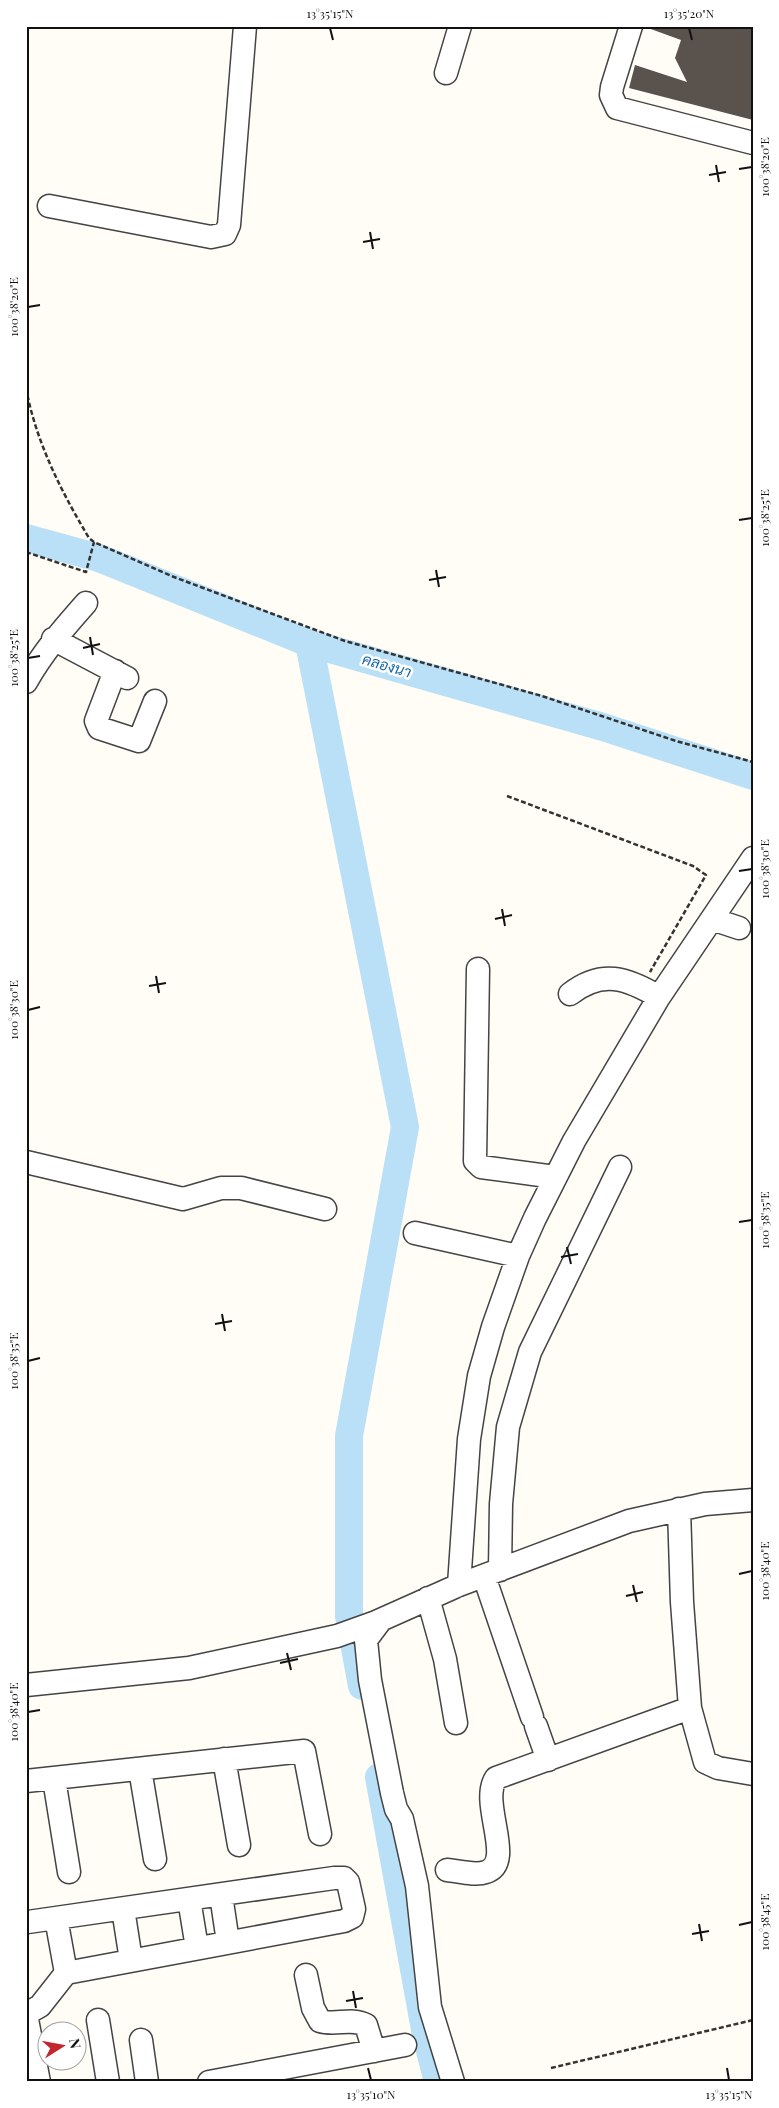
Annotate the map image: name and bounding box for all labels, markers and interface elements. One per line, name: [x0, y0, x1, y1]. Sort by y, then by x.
text: 13°35'15"N: [307, 5, 354, 21]
text: 13°35'20"N: [664, 5, 715, 21]
text: 100°38'20"E: [756, 137, 772, 197]
text: 100°38'20"E: [5, 277, 21, 337]
text: 100°38'25"E: [756, 489, 772, 547]
text: 100°38'25"E: [5, 629, 21, 687]
water label: คลองนา: [360, 648, 414, 682]
text: 100°38'30"E: [756, 839, 772, 899]
text: 100°38'30"E: [5, 980, 21, 1040]
text: 100°38'35"E: [756, 1191, 772, 1249]
text: 100°38'35"E: [5, 1332, 21, 1390]
text: 100°38'40"E: [756, 1542, 772, 1601]
text: 100°38'40"E: [5, 1683, 21, 1742]
text: 100°38'45"E: [756, 1894, 772, 1950]
north arrow: [38, 2020, 88, 2070]
text: N: [65, 2037, 86, 2050]
text: 13°35'10"N: [346, 2086, 396, 2102]
text: 13°35'15"N: [706, 2086, 753, 2102]

